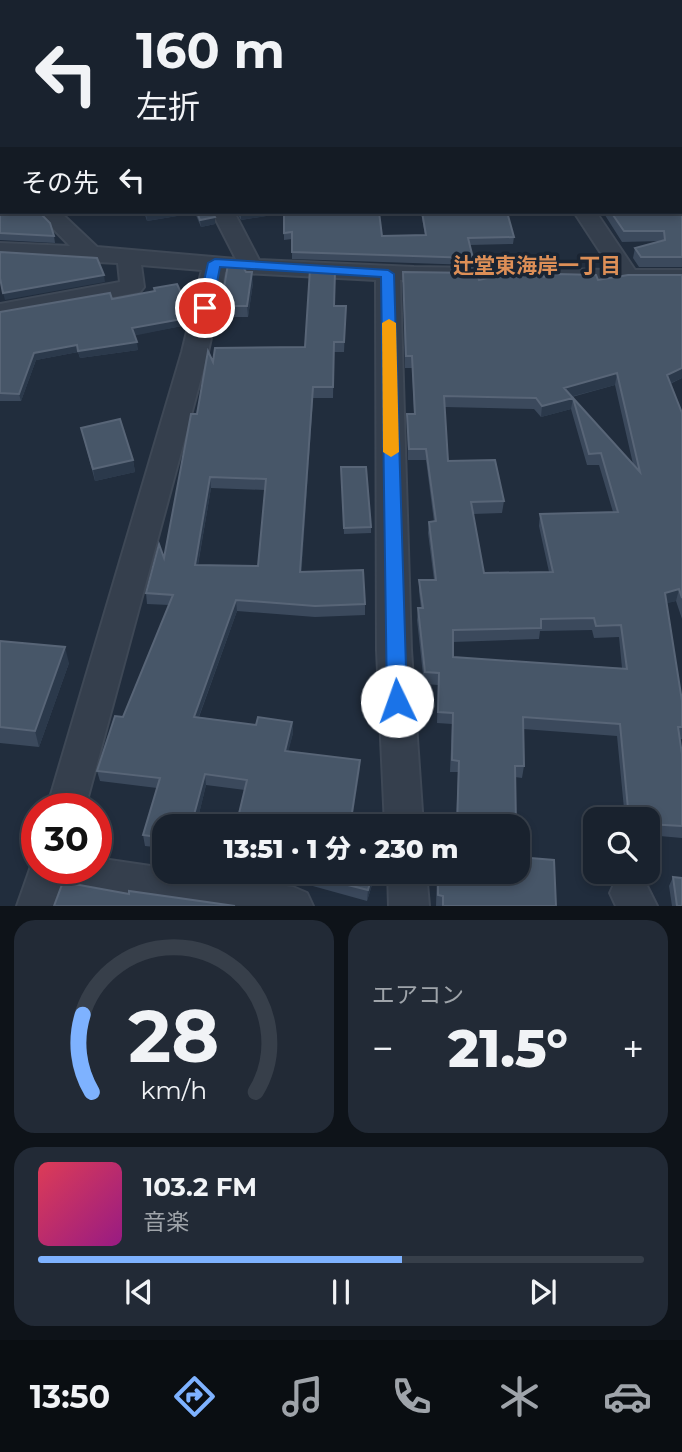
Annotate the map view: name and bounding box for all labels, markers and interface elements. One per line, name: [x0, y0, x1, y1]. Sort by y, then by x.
text: 160 m: [136, 21, 285, 80]
icon: left: [21, 28, 112, 119]
text: 左折: [136, 87, 200, 126]
icon: left: [113, 161, 151, 199]
text: その先: [21, 167, 99, 199]
district label: 辻堂東海岸一丁目: [453, 253, 621, 278]
pin: [175, 278, 235, 338]
icon: arrive: [186, 289, 224, 327]
position arrow: [360, 664, 434, 738]
speed limit sign: 30: [21, 793, 112, 884]
map controls: [583, 807, 660, 884]
button: search: [583, 807, 660, 884]
text: 13:51 · 1 分 · 230 m: [224, 833, 458, 865]
text: エアコン: [372, 981, 464, 1009]
text: 28: [129, 993, 220, 1081]
text: 21.5°: [448, 1017, 568, 1080]
text: −: [372, 1025, 394, 1072]
text: +: [622, 1025, 644, 1072]
text: km/h: [141, 1075, 207, 1105]
text: 103.2 FM: [143, 1171, 257, 1203]
text: 音楽: [143, 1208, 189, 1236]
icon: previous: [120, 1273, 158, 1311]
icon: pause: [322, 1273, 360, 1311]
icon: next: [524, 1273, 562, 1311]
icon: directions: [170, 1372, 219, 1421]
icon: music: [278, 1372, 327, 1421]
icon: phone: [387, 1372, 436, 1421]
icon: climate: [495, 1372, 544, 1421]
icon: car: [603, 1372, 652, 1421]
text: 13:50: [30, 1377, 110, 1416]

